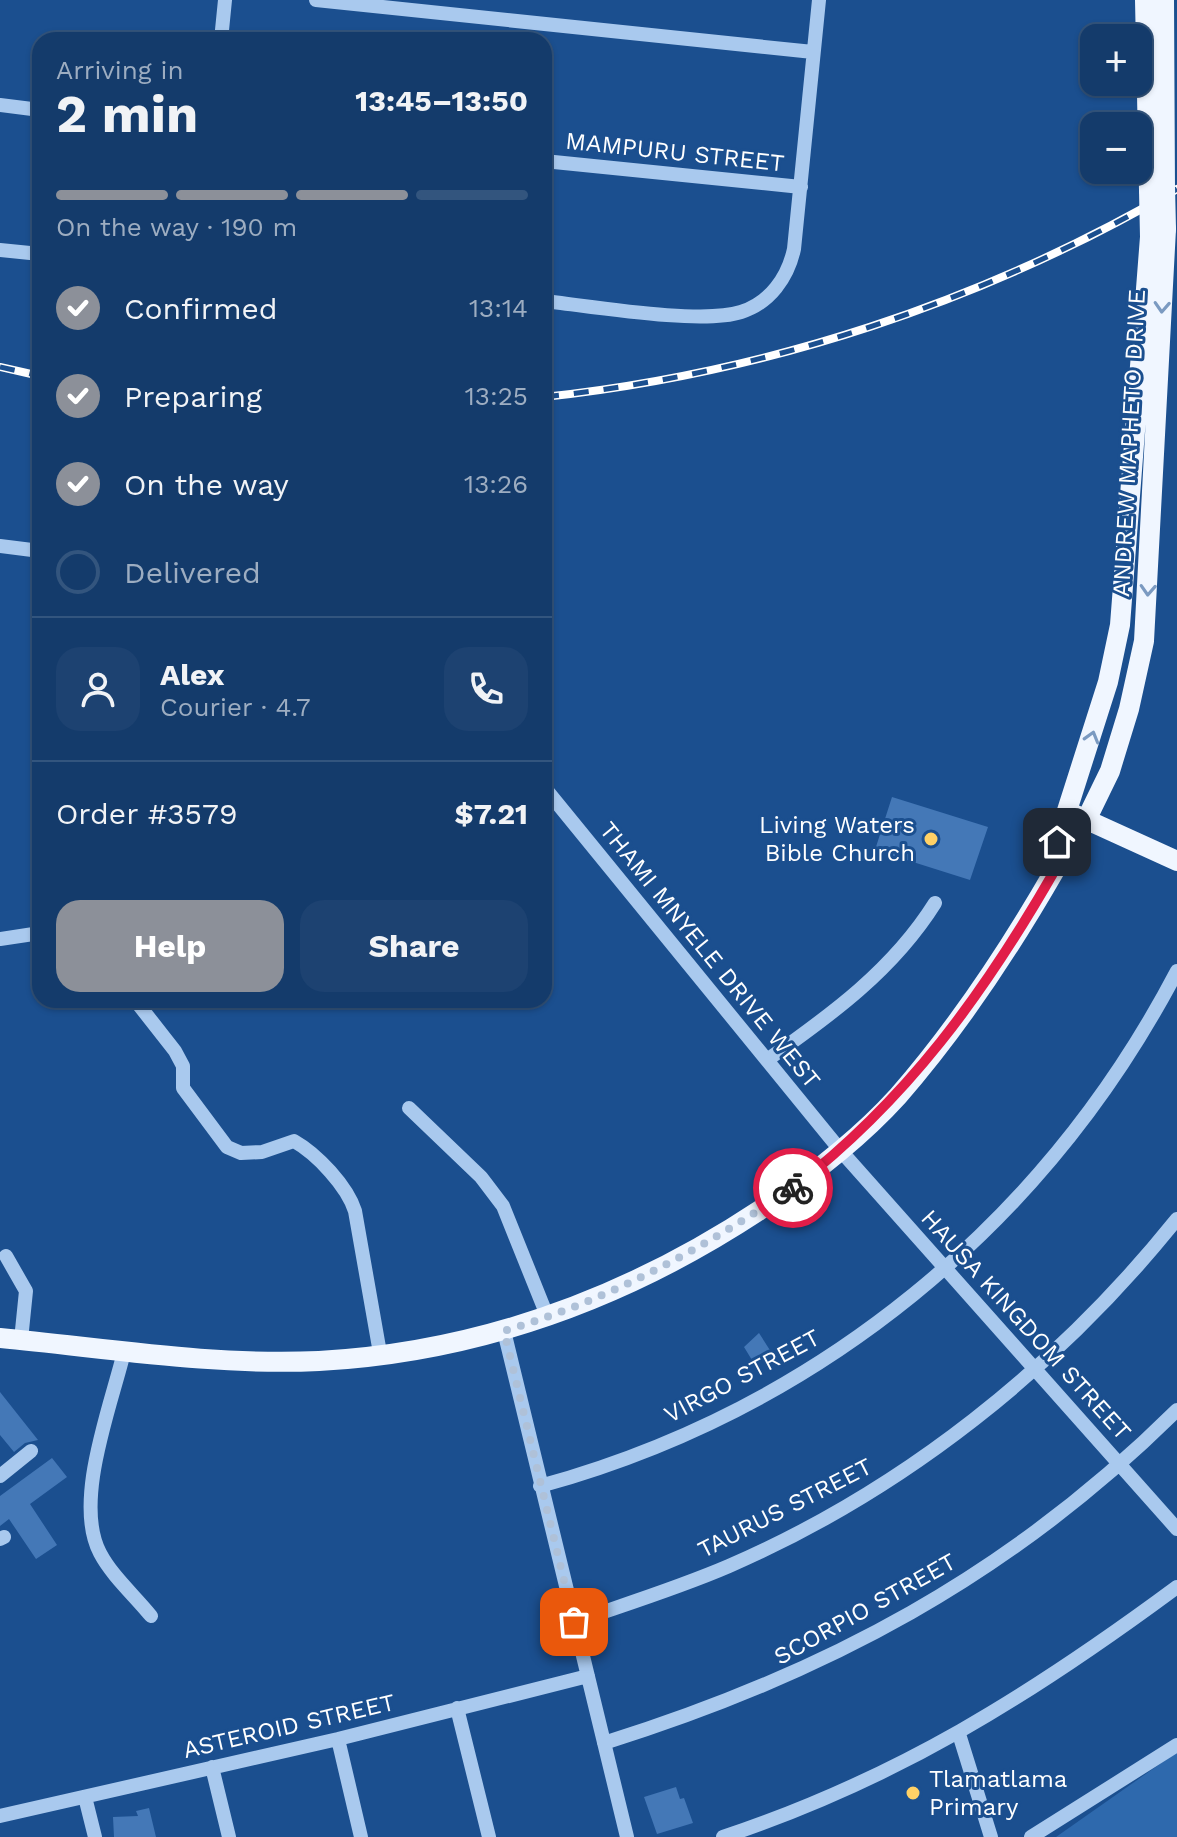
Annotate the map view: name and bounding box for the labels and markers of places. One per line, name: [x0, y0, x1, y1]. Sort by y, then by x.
pin: [1023, 808, 1091, 876]
place label: Living Waters Bible Church: [759, 811, 915, 867]
marker: Living Waters Bible Church: [922, 830, 940, 848]
pin: [540, 1588, 608, 1656]
place label: Tlamatlama Primary: [929, 1765, 1067, 1821]
marker: Tlamatlama Primary: [904, 1784, 922, 1802]

